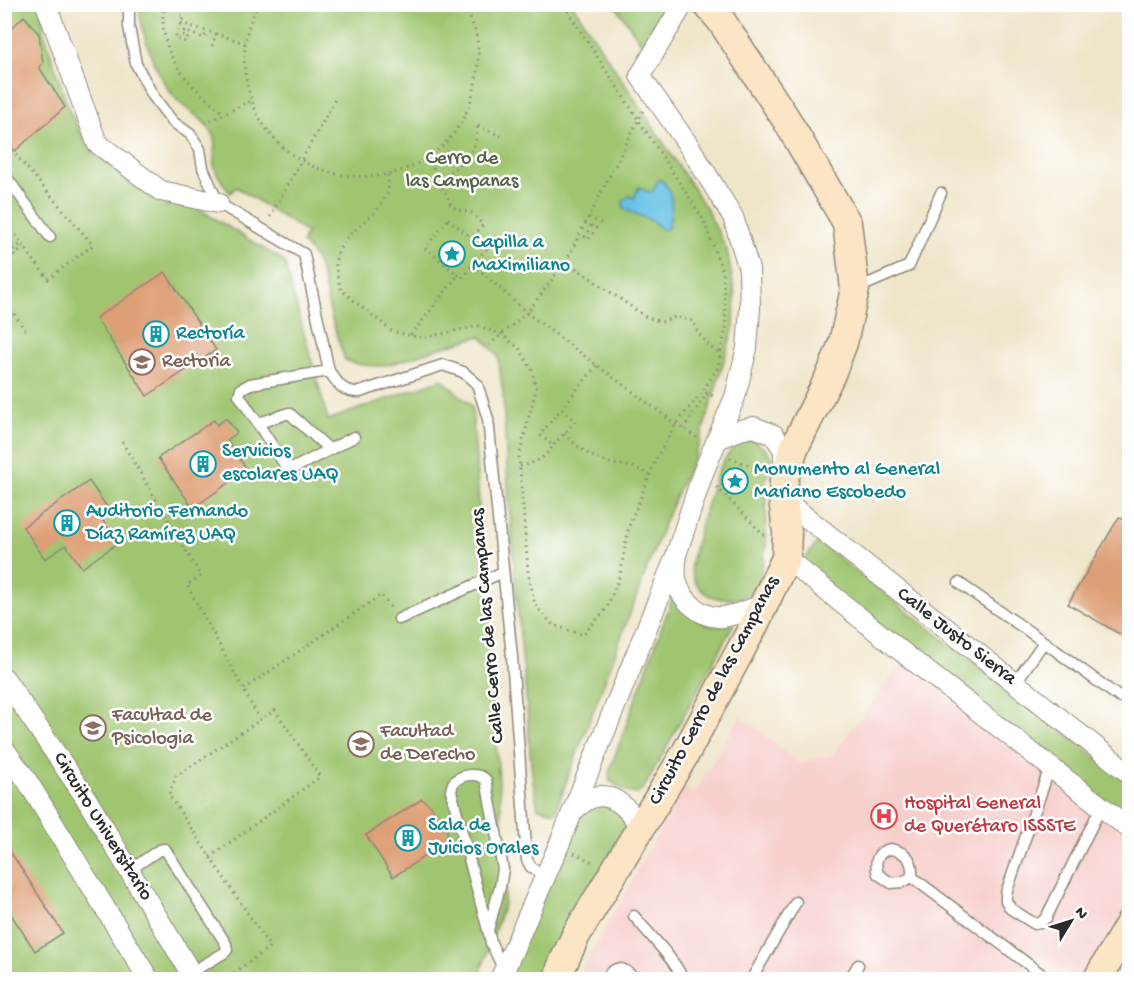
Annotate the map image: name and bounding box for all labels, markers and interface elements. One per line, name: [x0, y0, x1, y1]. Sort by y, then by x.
park label: Cerro de las Campanas: [406, 148, 519, 194]
place label: Capilla a Maximiliano: [472, 232, 570, 278]
place icon: Capilla a Maximiliano: [437, 239, 467, 269]
building icon: Rectoría: [141, 319, 171, 349]
place label: Rectoría: [176, 323, 246, 346]
school or university icon: Rectoria: [127, 347, 157, 377]
place label: Rectoria: [162, 351, 232, 374]
place label: Servicios escolares UAQ: [222, 441, 339, 487]
building icon: Servicios escolares UAQ: [188, 449, 218, 479]
place label: Monumento al General Mariano Escobedo: [754, 459, 940, 505]
place icon: Monumento al General Mariano Escobedo: [720, 466, 750, 496]
place label: Auditorio Fernando Díaz Ramírez UAQ: [84, 501, 248, 547]
street label: Calle Cerro de las Campanas: [467, 507, 511, 744]
building icon: Auditorio Fernando Díaz Ramírez UAQ: [52, 508, 82, 538]
street label: Circuito Cerro de las Campanas: [645, 572, 786, 809]
street label: Calle Justo Sierra: [892, 583, 1021, 691]
place label: Facultad de Psicologia: [111, 705, 212, 751]
school or university icon: Facultad de Psicologia: [78, 713, 108, 743]
place label: Facultad de Derecho: [379, 721, 475, 767]
school or university icon: Facultad de Derecho: [346, 729, 376, 759]
street label: Circuito Universitario: [47, 749, 157, 905]
place label: Hospital General de Querétaro ISSSTE: [904, 793, 1077, 839]
hospital icon: Hospital General de Querétaro ISSSTE: [869, 801, 899, 831]
place label: Sala de Juicios Orales: [428, 815, 539, 861]
building icon: Sala de Juicios Orales: [393, 823, 423, 853]
north arrow: [1041, 891, 1101, 951]
text: N: [1069, 904, 1091, 924]

